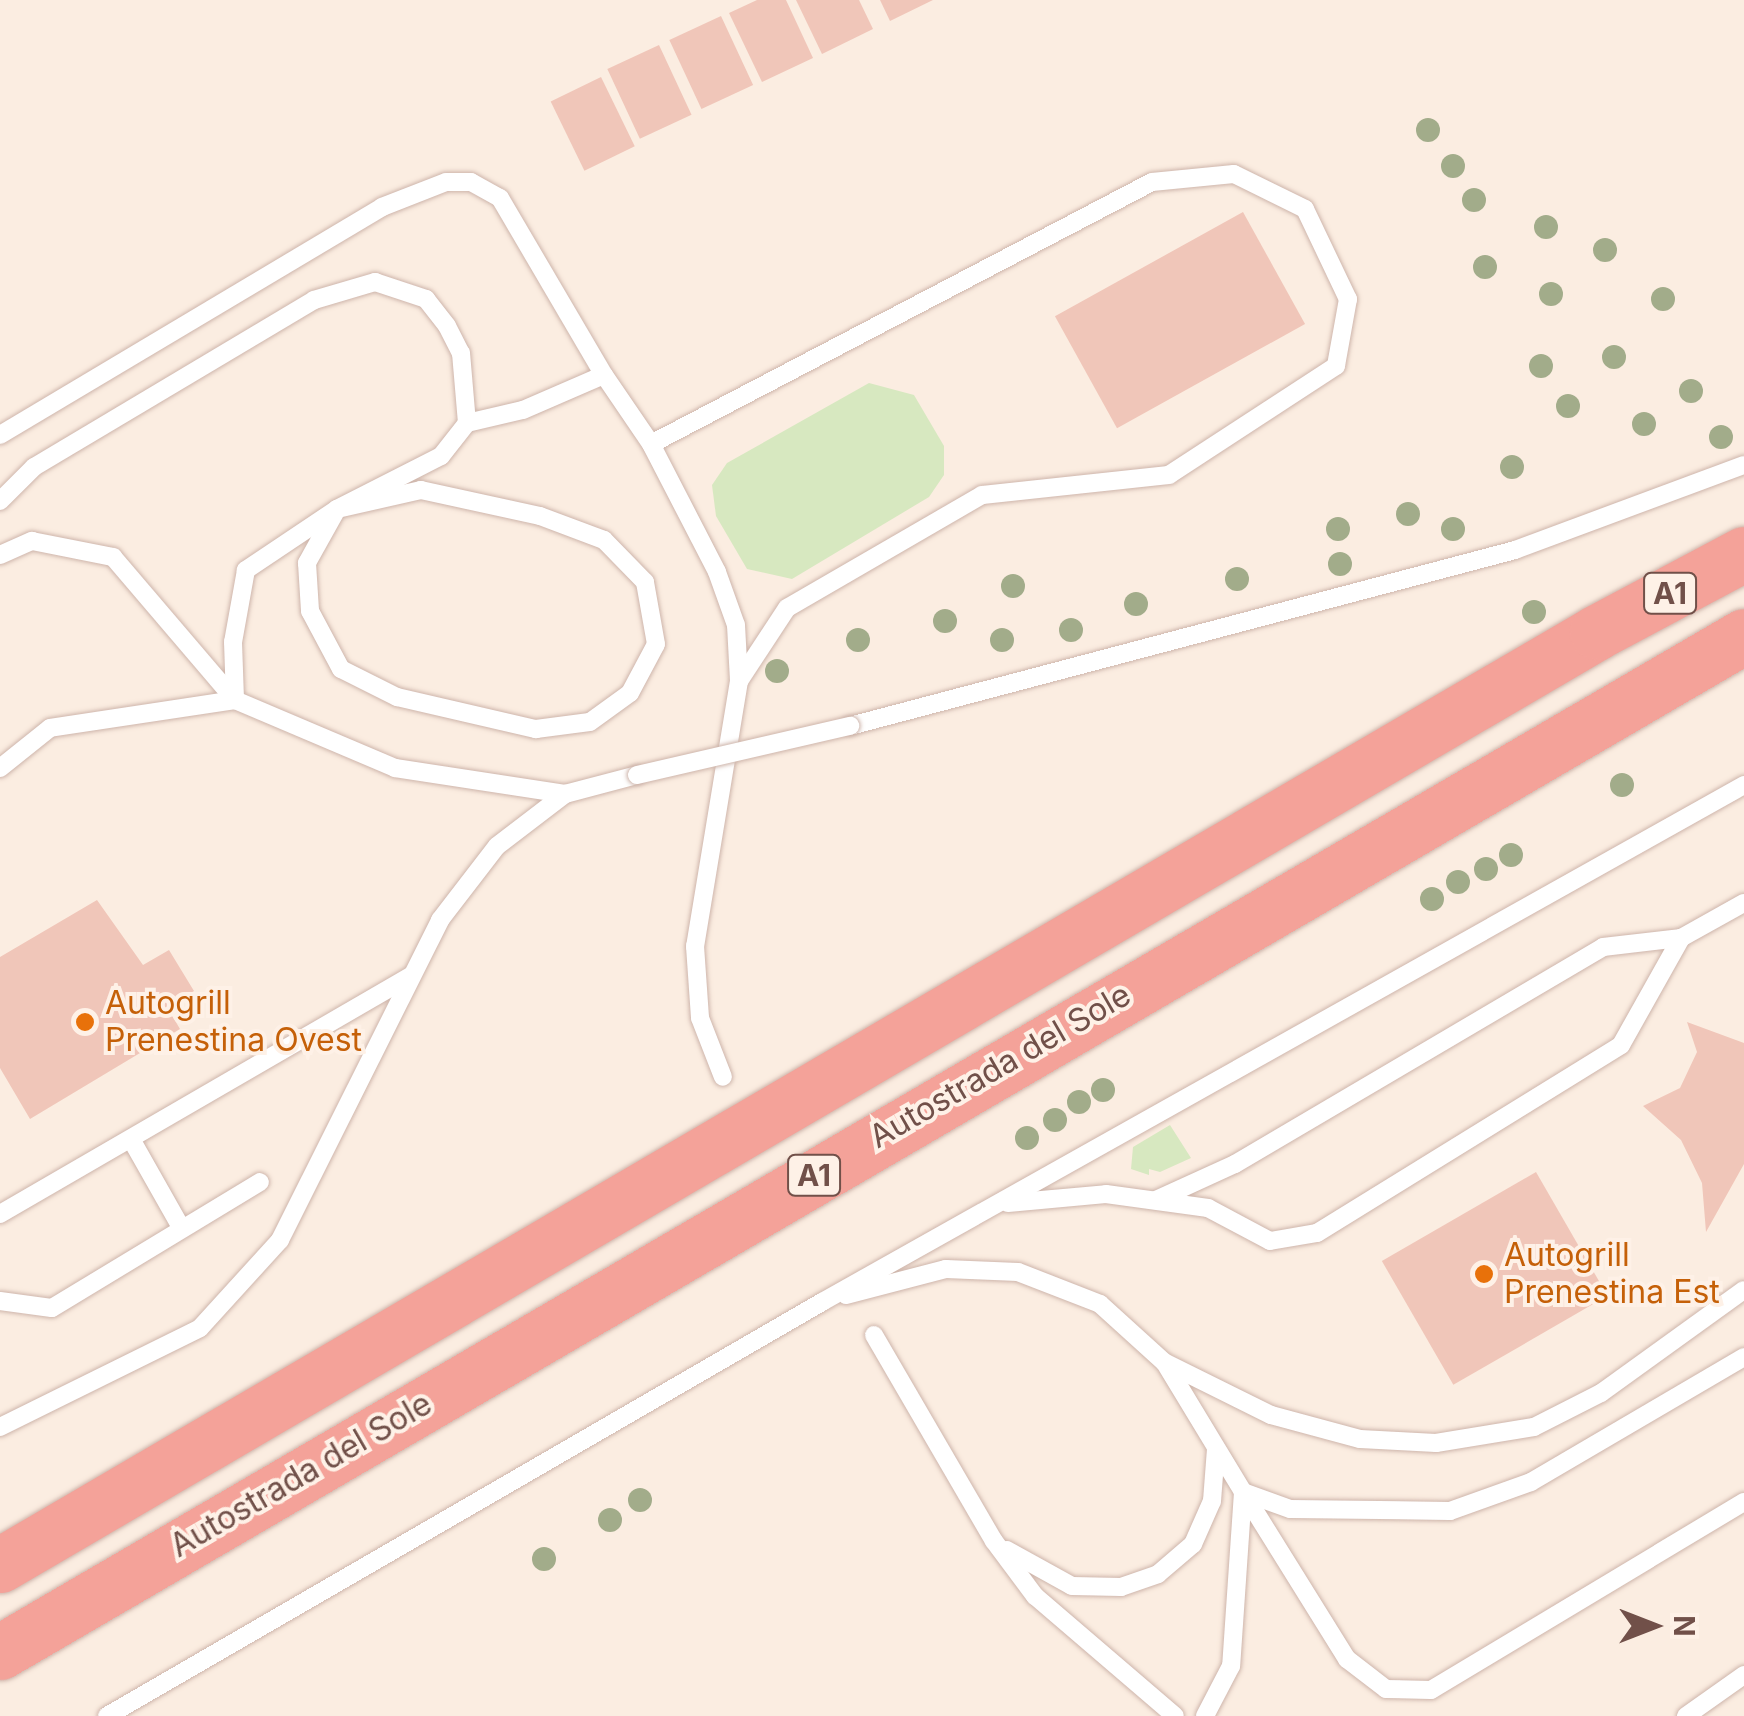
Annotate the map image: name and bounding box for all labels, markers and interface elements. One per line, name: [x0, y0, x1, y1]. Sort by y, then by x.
road number: A1: [1642, 568, 1698, 618]
street label: Autostrada del Sole: [862, 976, 1138, 1156]
place label: Autogrill Prenestina Ovest: [105, 985, 362, 1060]
marker: Autogrill Prenestina Ovest: [74, 1011, 96, 1033]
road number: A1: [786, 1150, 842, 1200]
place label: Autogrill Prenestina Est: [1504, 1237, 1720, 1312]
marker: Autogrill Prenestina Est: [1473, 1263, 1495, 1285]
street label: Autostrada del Sole: [163, 1385, 439, 1565]
north arrow: [1604, 1576, 1704, 1676]
text: N: [1667, 1615, 1701, 1637]

